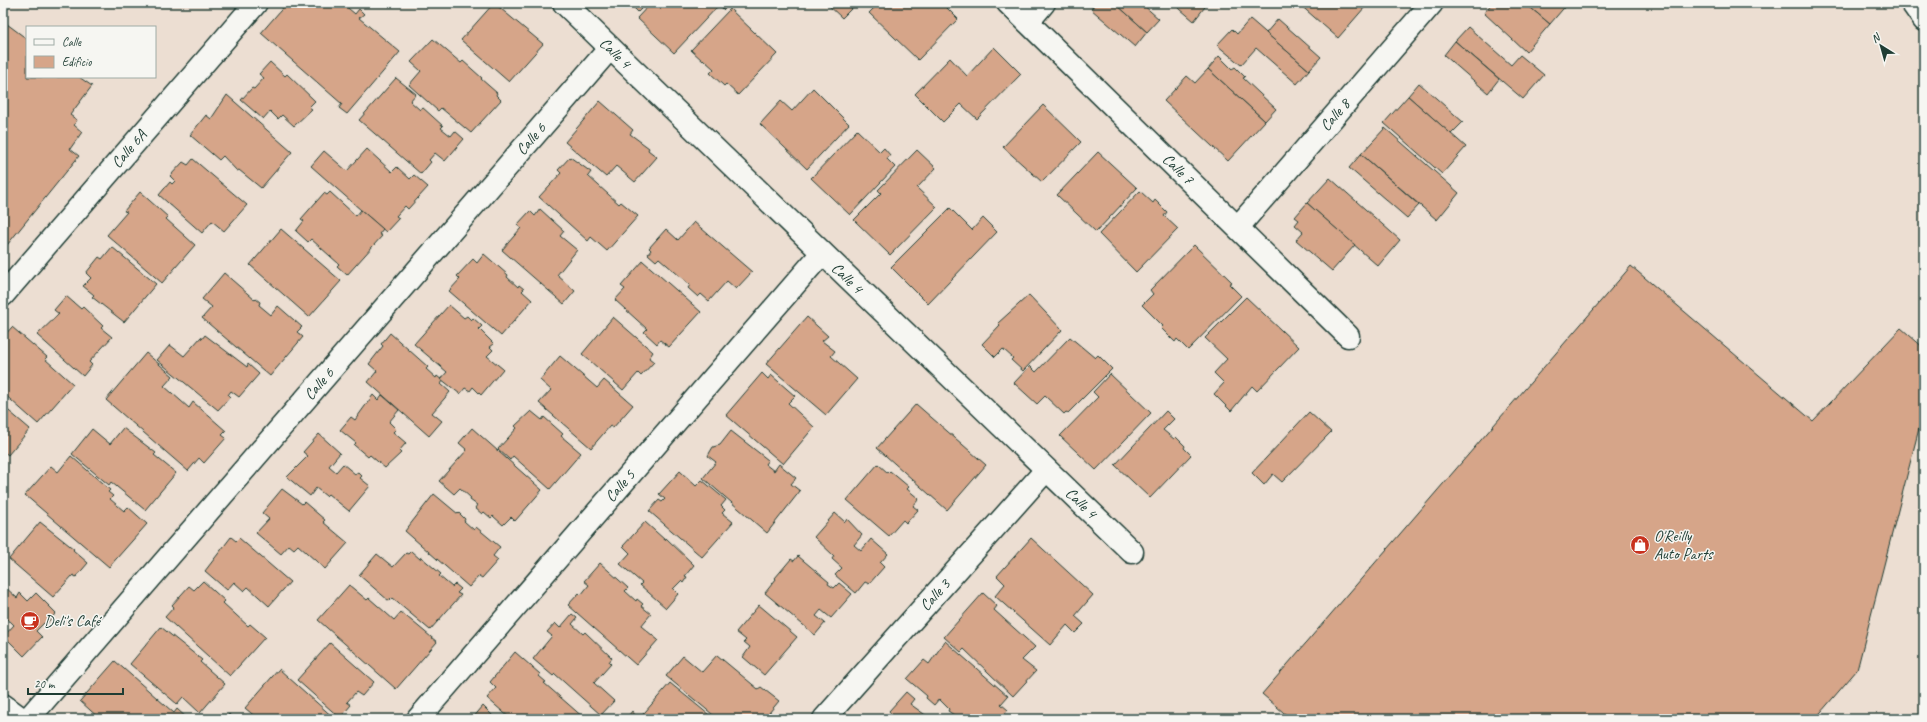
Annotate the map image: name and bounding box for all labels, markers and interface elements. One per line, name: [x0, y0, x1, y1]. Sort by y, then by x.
legend: [26, 26, 156, 78]
north arrow: [1861, 26, 1901, 66]
text: N: [1868, 29, 1884, 46]
street label: Calle 4: [595, 33, 636, 74]
text: Calle: [62, 34, 82, 50]
text: Edificio: [62, 54, 92, 70]
street label: Calle 8: [1316, 93, 1356, 135]
street label: Calle 6: [512, 118, 551, 159]
street label: Calle 6A: [107, 125, 152, 172]
street label: Calle 7: [1158, 149, 1199, 189]
street label: Calle 4: [827, 258, 868, 299]
street label: Calle 6: [300, 363, 339, 404]
street label: Calle 5: [601, 465, 640, 506]
street label: Calle 4: [1061, 483, 1102, 524]
place label: O'Reilly Auto Parts: [1654, 526, 1714, 564]
shop icon: O'Reilly Auto Parts: [1629, 534, 1651, 556]
street label: Calle 3: [915, 574, 956, 615]
cafe icon: Deli's Café: [19, 610, 41, 632]
place label: Deli's Café: [44, 611, 103, 631]
scale bar: [28, 670, 123, 696]
text: 20 m: [34, 676, 56, 692]

